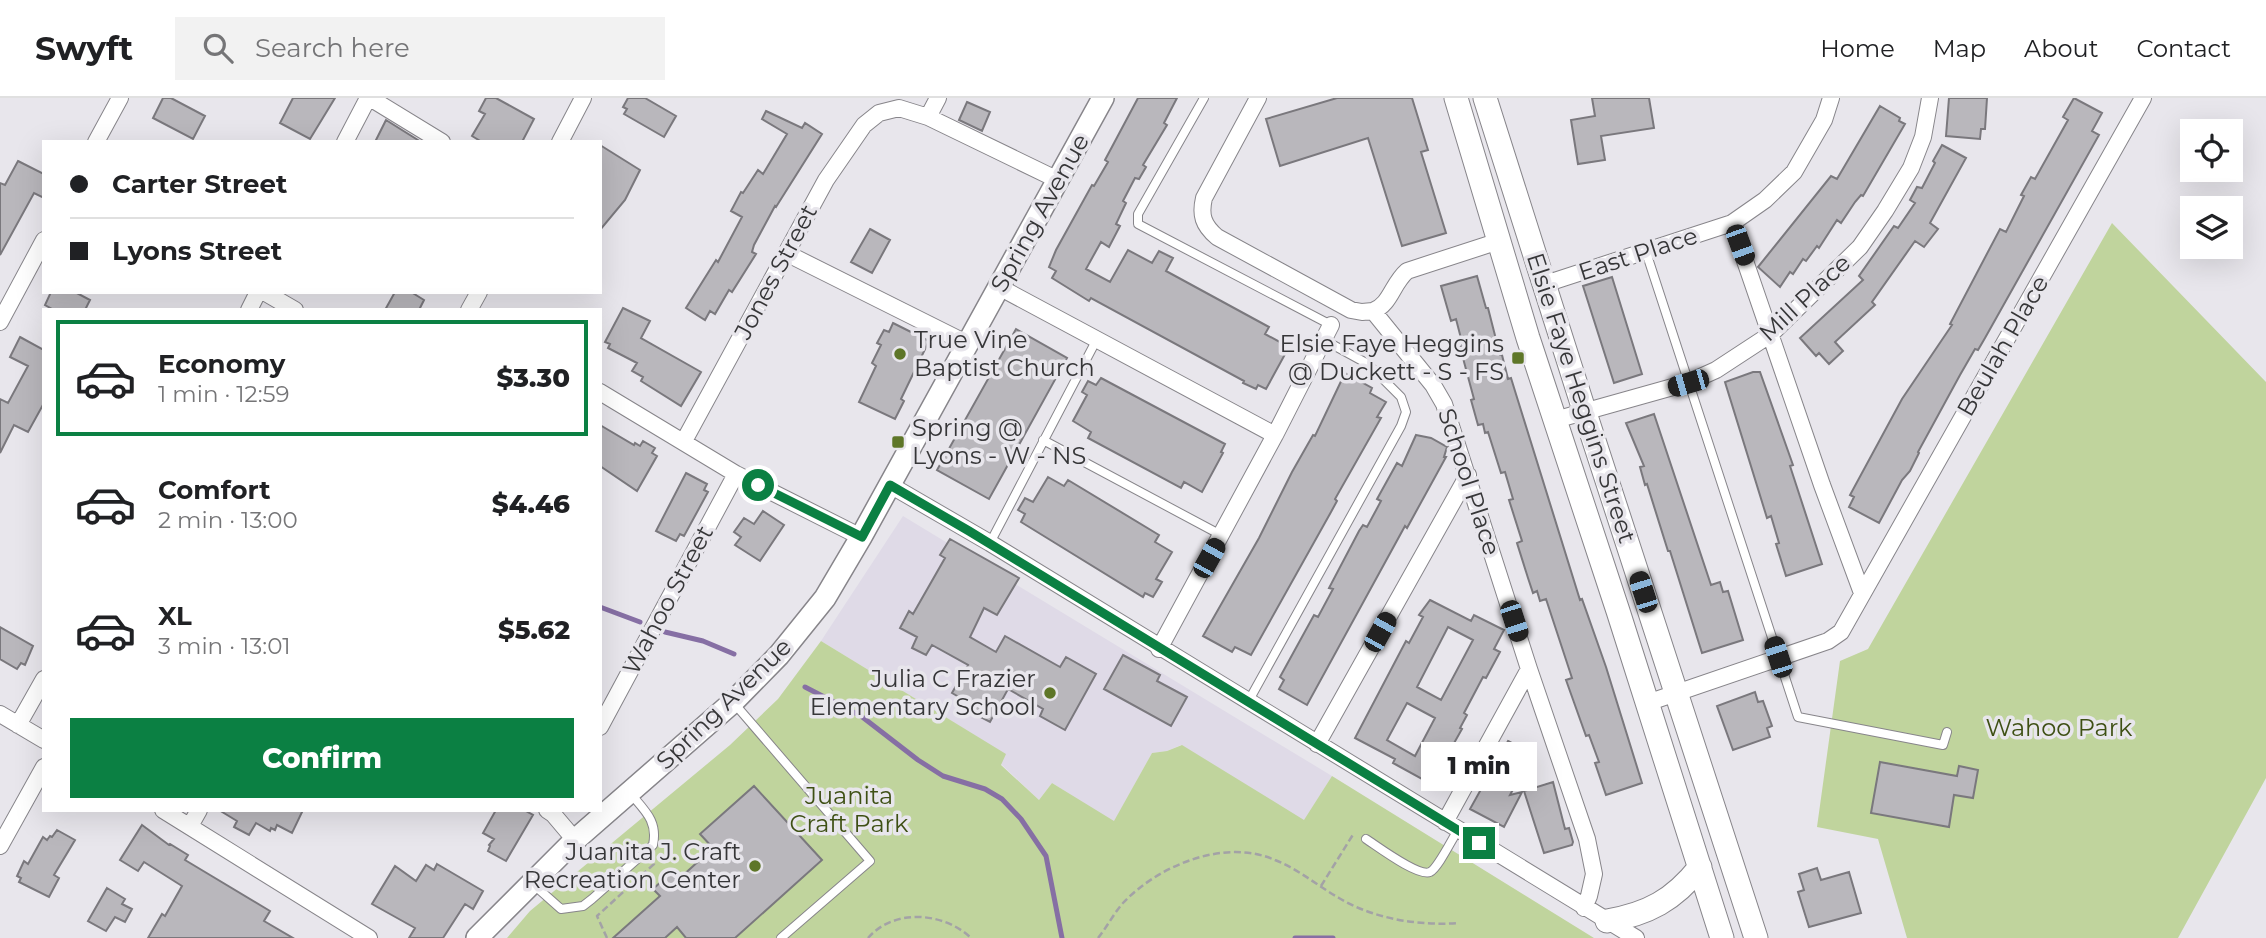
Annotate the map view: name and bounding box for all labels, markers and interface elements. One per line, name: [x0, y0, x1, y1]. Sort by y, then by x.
search box: [175, 17, 665, 80]
text: Swyft: [35, 28, 133, 68]
icon: search: [199, 29, 237, 67]
text: Search here: [255, 32, 410, 64]
text: Home: [1820, 34, 1895, 63]
text: Map: [1933, 34, 1986, 63]
text: About: [2024, 34, 2098, 63]
text: Contact: [2136, 34, 2231, 63]
map controls: [2180, 119, 2243, 259]
button: locate: [2180, 119, 2243, 182]
street label: Spring Avenue: [984, 129, 1095, 297]
text: Carter Street: [112, 168, 287, 200]
button: layers: [2180, 196, 2243, 259]
street label: Jones Street: [727, 199, 823, 345]
street label: East Place: [1575, 221, 1701, 286]
car: [1723, 222, 1758, 268]
text: Lyons Street: [112, 235, 282, 267]
street label: Mill Place: [1753, 248, 1856, 347]
street label: Elsie Faye Heggins Street: [1521, 249, 1642, 547]
street label: Beulah Place: [1951, 270, 2054, 421]
place label: True Vine Baptist Church: [914, 325, 1095, 382]
place label: Elsie Faye Heggins @ Duckett - S - FS: [1279, 329, 1504, 386]
marker: True Vine Baptist Church: [892, 346, 908, 362]
icon: car: [74, 347, 137, 410]
text: Economy: [158, 348, 285, 380]
marker: Elsie Faye Heggins @ Duckett - S - FS: [1510, 350, 1526, 366]
text: $3.30: [496, 362, 570, 394]
car: [1665, 367, 1712, 399]
text: 1 min · 12:59: [158, 380, 290, 408]
street label: School Place: [1432, 405, 1507, 559]
place label: Spring @ Lyons - W - NS: [912, 413, 1086, 470]
marker: Spring @ Lyons - W - NS: [890, 434, 906, 450]
route start: [742, 469, 774, 501]
icon: car: [74, 473, 137, 536]
text: Comfort: [158, 474, 270, 506]
text: $4.46: [492, 488, 570, 520]
text: 2 min · 13:00: [158, 506, 298, 534]
street label: Wahoo Street: [616, 520, 719, 679]
car: [1190, 535, 1229, 581]
car: [1627, 569, 1660, 615]
car: [1498, 598, 1531, 644]
icon: car: [74, 599, 137, 662]
text: XL: [158, 600, 192, 632]
car: [1361, 609, 1400, 655]
text: $5.62: [498, 614, 570, 646]
text: 3 min · 13:01: [158, 632, 291, 660]
street label: Spring Avenue: [650, 632, 797, 775]
car: [1762, 634, 1795, 680]
place label: Julia C Frazier Elementary School: [810, 664, 1036, 721]
marker: Julia C Frazier Elementary School: [1042, 685, 1058, 701]
park label: Wahoo Park: [1986, 713, 2133, 742]
button: Confirm: [70, 718, 574, 798]
callout: 1 min: [1421, 742, 1537, 790]
text: 1 min: [1447, 752, 1511, 780]
park label: Juanita Craft Park: [790, 781, 909, 838]
route end: [1463, 827, 1495, 859]
place label: Juanita J. Craft Recreation Center: [524, 837, 741, 894]
marker: Juanita J. Craft Recreation Center: [747, 858, 763, 874]

